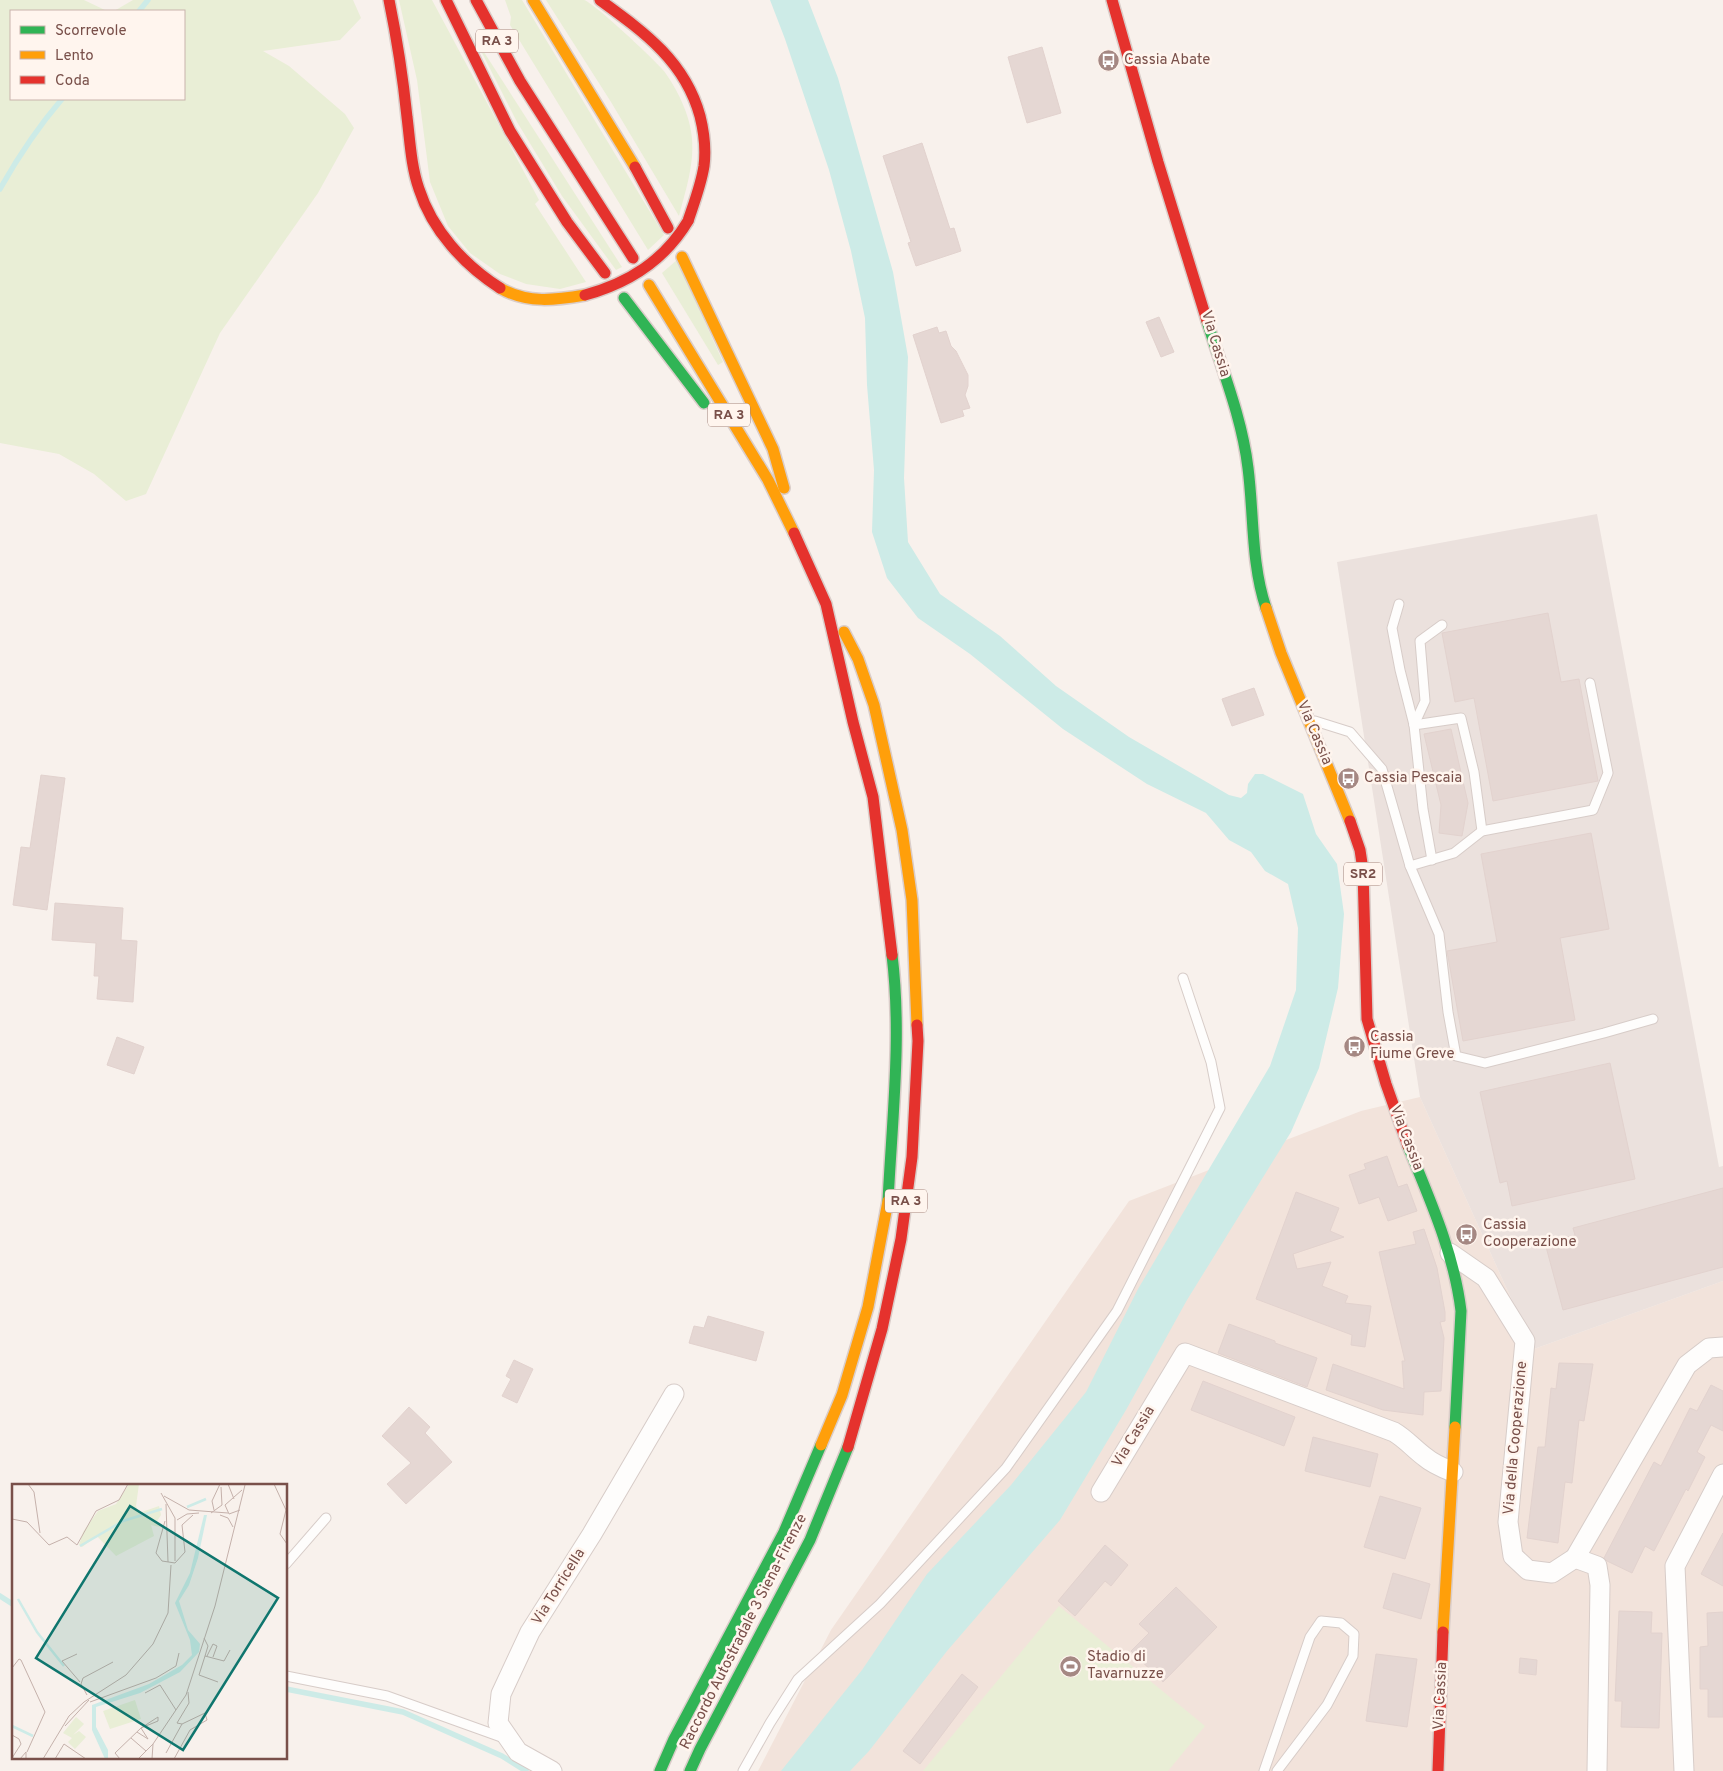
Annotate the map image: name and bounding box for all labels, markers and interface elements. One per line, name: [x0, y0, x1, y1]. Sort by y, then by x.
legend: [10, 10, 185, 100]
text: Scorrevole: [55, 22, 127, 41]
road number: RA 3: [476, 29, 518, 52]
text: Lento: [55, 47, 94, 66]
bus stop icon: Cassia Abate: [1096, 48, 1120, 72]
place label: Cassia Abate: [1124, 51, 1210, 70]
text: Coda: [55, 72, 90, 91]
street label: Via Cassia: [1196, 309, 1234, 379]
road number: RA 3: [708, 404, 750, 426]
street label: Via Cassia: [1292, 698, 1336, 768]
bus stop icon: Cassia Pescaia: [1336, 766, 1360, 790]
place label: Cassia Pescaia: [1364, 769, 1462, 788]
road number: SR2: [1344, 862, 1382, 886]
place label: Cassia Fiume Greve: [1370, 1028, 1455, 1064]
bus stop icon: Cassia Fiume Greve: [1342, 1034, 1366, 1058]
street label: Via Cassia: [1385, 1103, 1427, 1173]
road number: RA 3: [885, 1190, 927, 1212]
place label: Cassia Cooperazione: [1483, 1216, 1576, 1252]
bus stop icon: Cassia Cooperazione: [1455, 1222, 1479, 1246]
street label: Via della Cooperazione: [1500, 1360, 1532, 1516]
street label: Via Cassia: [1108, 1403, 1160, 1471]
inset map: [12, 1484, 288, 1758]
street label: Raccordo Autostradale 3 Siena-Firenze: [676, 1511, 812, 1753]
street label: Via Torricella: [528, 1545, 590, 1629]
place label: Stadio di Tavarnuzze: [1087, 1648, 1164, 1684]
sports icon: Stadio di Tavarnuzze: [1059, 1654, 1083, 1678]
street label: Via Cassia: [1430, 1661, 1452, 1731]

